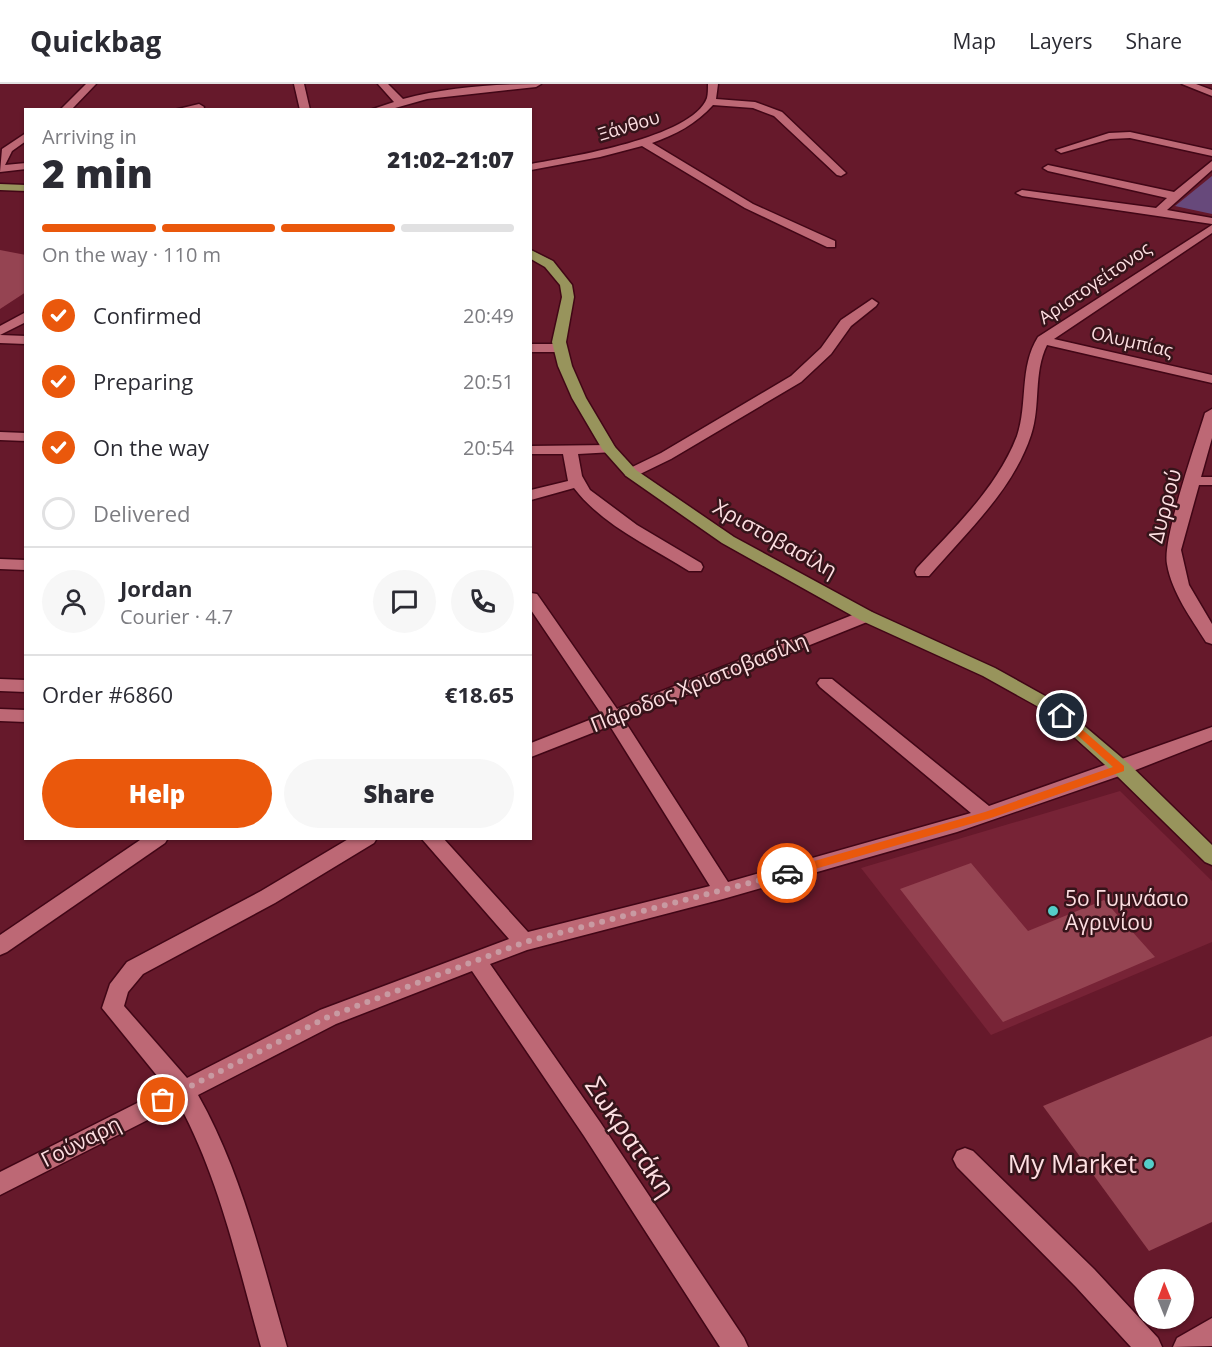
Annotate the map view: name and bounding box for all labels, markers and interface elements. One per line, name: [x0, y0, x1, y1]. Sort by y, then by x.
text: Quickbag: [30, 22, 161, 60]
text: Map: [953, 27, 996, 55]
text: Layers: [1029, 27, 1093, 55]
text: Share: [1126, 27, 1182, 55]
street label: Ξάνθου: [595, 104, 662, 146]
text: Arriving in: [42, 123, 137, 150]
text: 21:02–21:07: [387, 144, 514, 174]
text: 2 min: [42, 146, 153, 199]
street label: Αριστογείτονος: [1033, 235, 1156, 329]
text: On the way · 110 m: [42, 241, 221, 268]
icon: check: [42, 299, 75, 332]
text: Confirmed: [93, 300, 202, 330]
text: 20:49: [463, 302, 514, 329]
street label: Ολυμπίας: [1089, 320, 1176, 362]
icon: check: [42, 365, 75, 398]
text: Preparing: [93, 366, 193, 396]
text: 20:51: [463, 368, 514, 395]
icon: check: [42, 431, 75, 464]
text: On the way: [93, 432, 209, 462]
text: 20:54: [463, 434, 514, 461]
street label: Δυρρού: [1141, 466, 1187, 546]
street label: Χριστοβασίλη: [709, 493, 842, 584]
text: Delivered: [93, 498, 191, 528]
button: person: [42, 570, 105, 633]
button: chat: [373, 570, 436, 633]
button: phone: [451, 570, 514, 633]
text: Jordan: [120, 573, 193, 603]
text: Courier · 4.7: [120, 603, 233, 630]
street label: Πάροδος Χριστοβασίλη: [586, 626, 811, 738]
text: Order #6860: [42, 679, 173, 709]
text: €18.65: [445, 679, 514, 709]
pin: [1036, 690, 1087, 741]
icon: home: [1045, 699, 1078, 732]
button: Help: [42, 759, 272, 828]
button: Share: [284, 759, 514, 828]
courier: [757, 843, 817, 903]
icon: car: [771, 857, 804, 890]
place label: 5ο Γυμνάσιο Αγρινίου: [1065, 884, 1189, 936]
marker: 5ο Γυμνάσιο Αγρινίου: [1046, 904, 1060, 918]
street label: Σωκρατάκη: [577, 1069, 684, 1204]
pin: [137, 1074, 188, 1125]
icon: bag: [146, 1083, 179, 1116]
street label: Γούναρη: [36, 1109, 125, 1173]
place label: My Market: [1008, 1145, 1137, 1181]
marker: My Market: [1142, 1157, 1156, 1171]
north arrow: [1134, 1269, 1194, 1329]
map controls: [1134, 1269, 1194, 1329]

